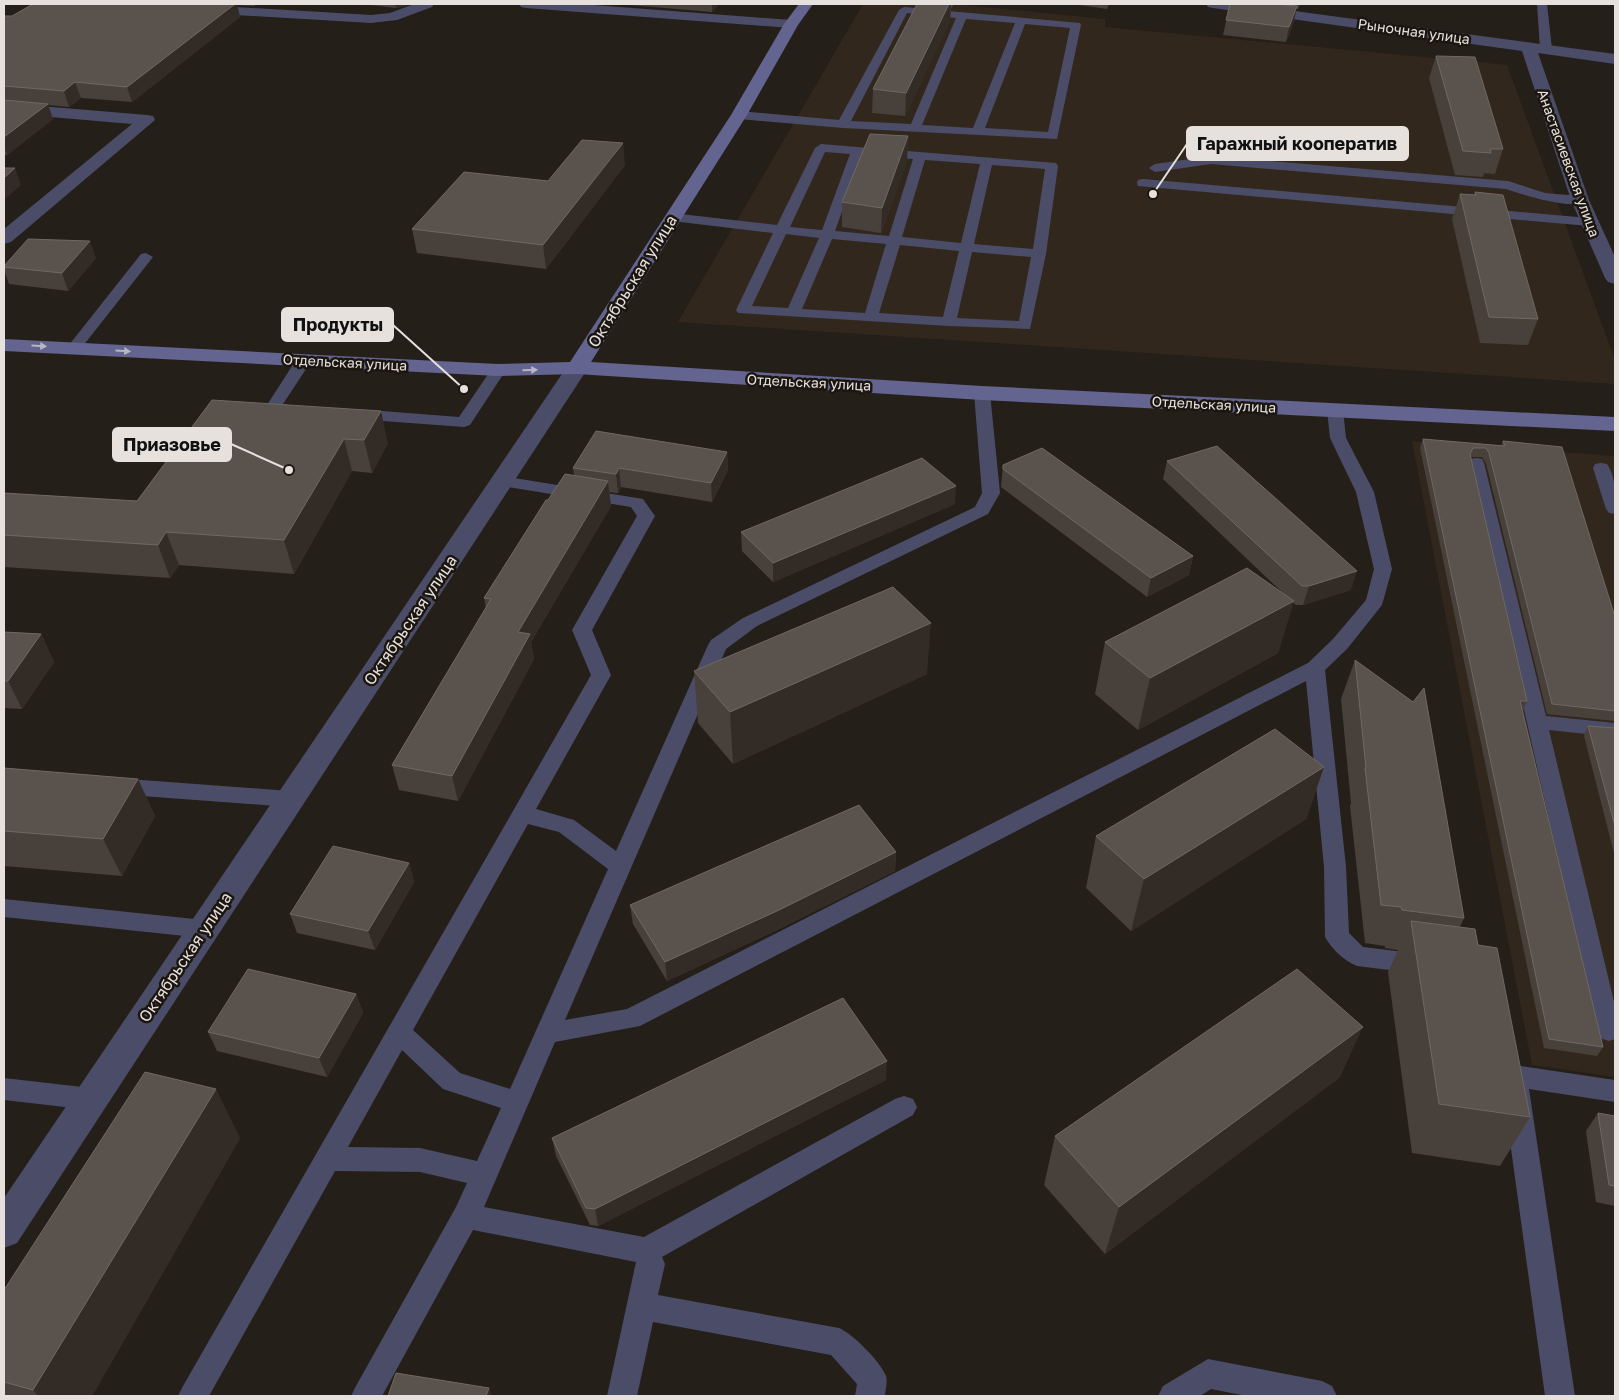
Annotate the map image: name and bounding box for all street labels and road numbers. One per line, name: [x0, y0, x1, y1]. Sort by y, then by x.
street label: Рыночная улица: [1357, 15, 1471, 47]
street label: Анастасиевская улица: [1534, 87, 1604, 239]
street label: Октябрьская улица: [583, 211, 681, 351]
street label: Отдельская улица: [282, 350, 408, 374]
street label: Отдельская улица: [746, 370, 872, 394]
street label: Отдельская улица: [1151, 392, 1277, 416]
street label: Октябрьская улица: [359, 551, 461, 689]
street label: Октябрьская улица: [134, 888, 236, 1026]

